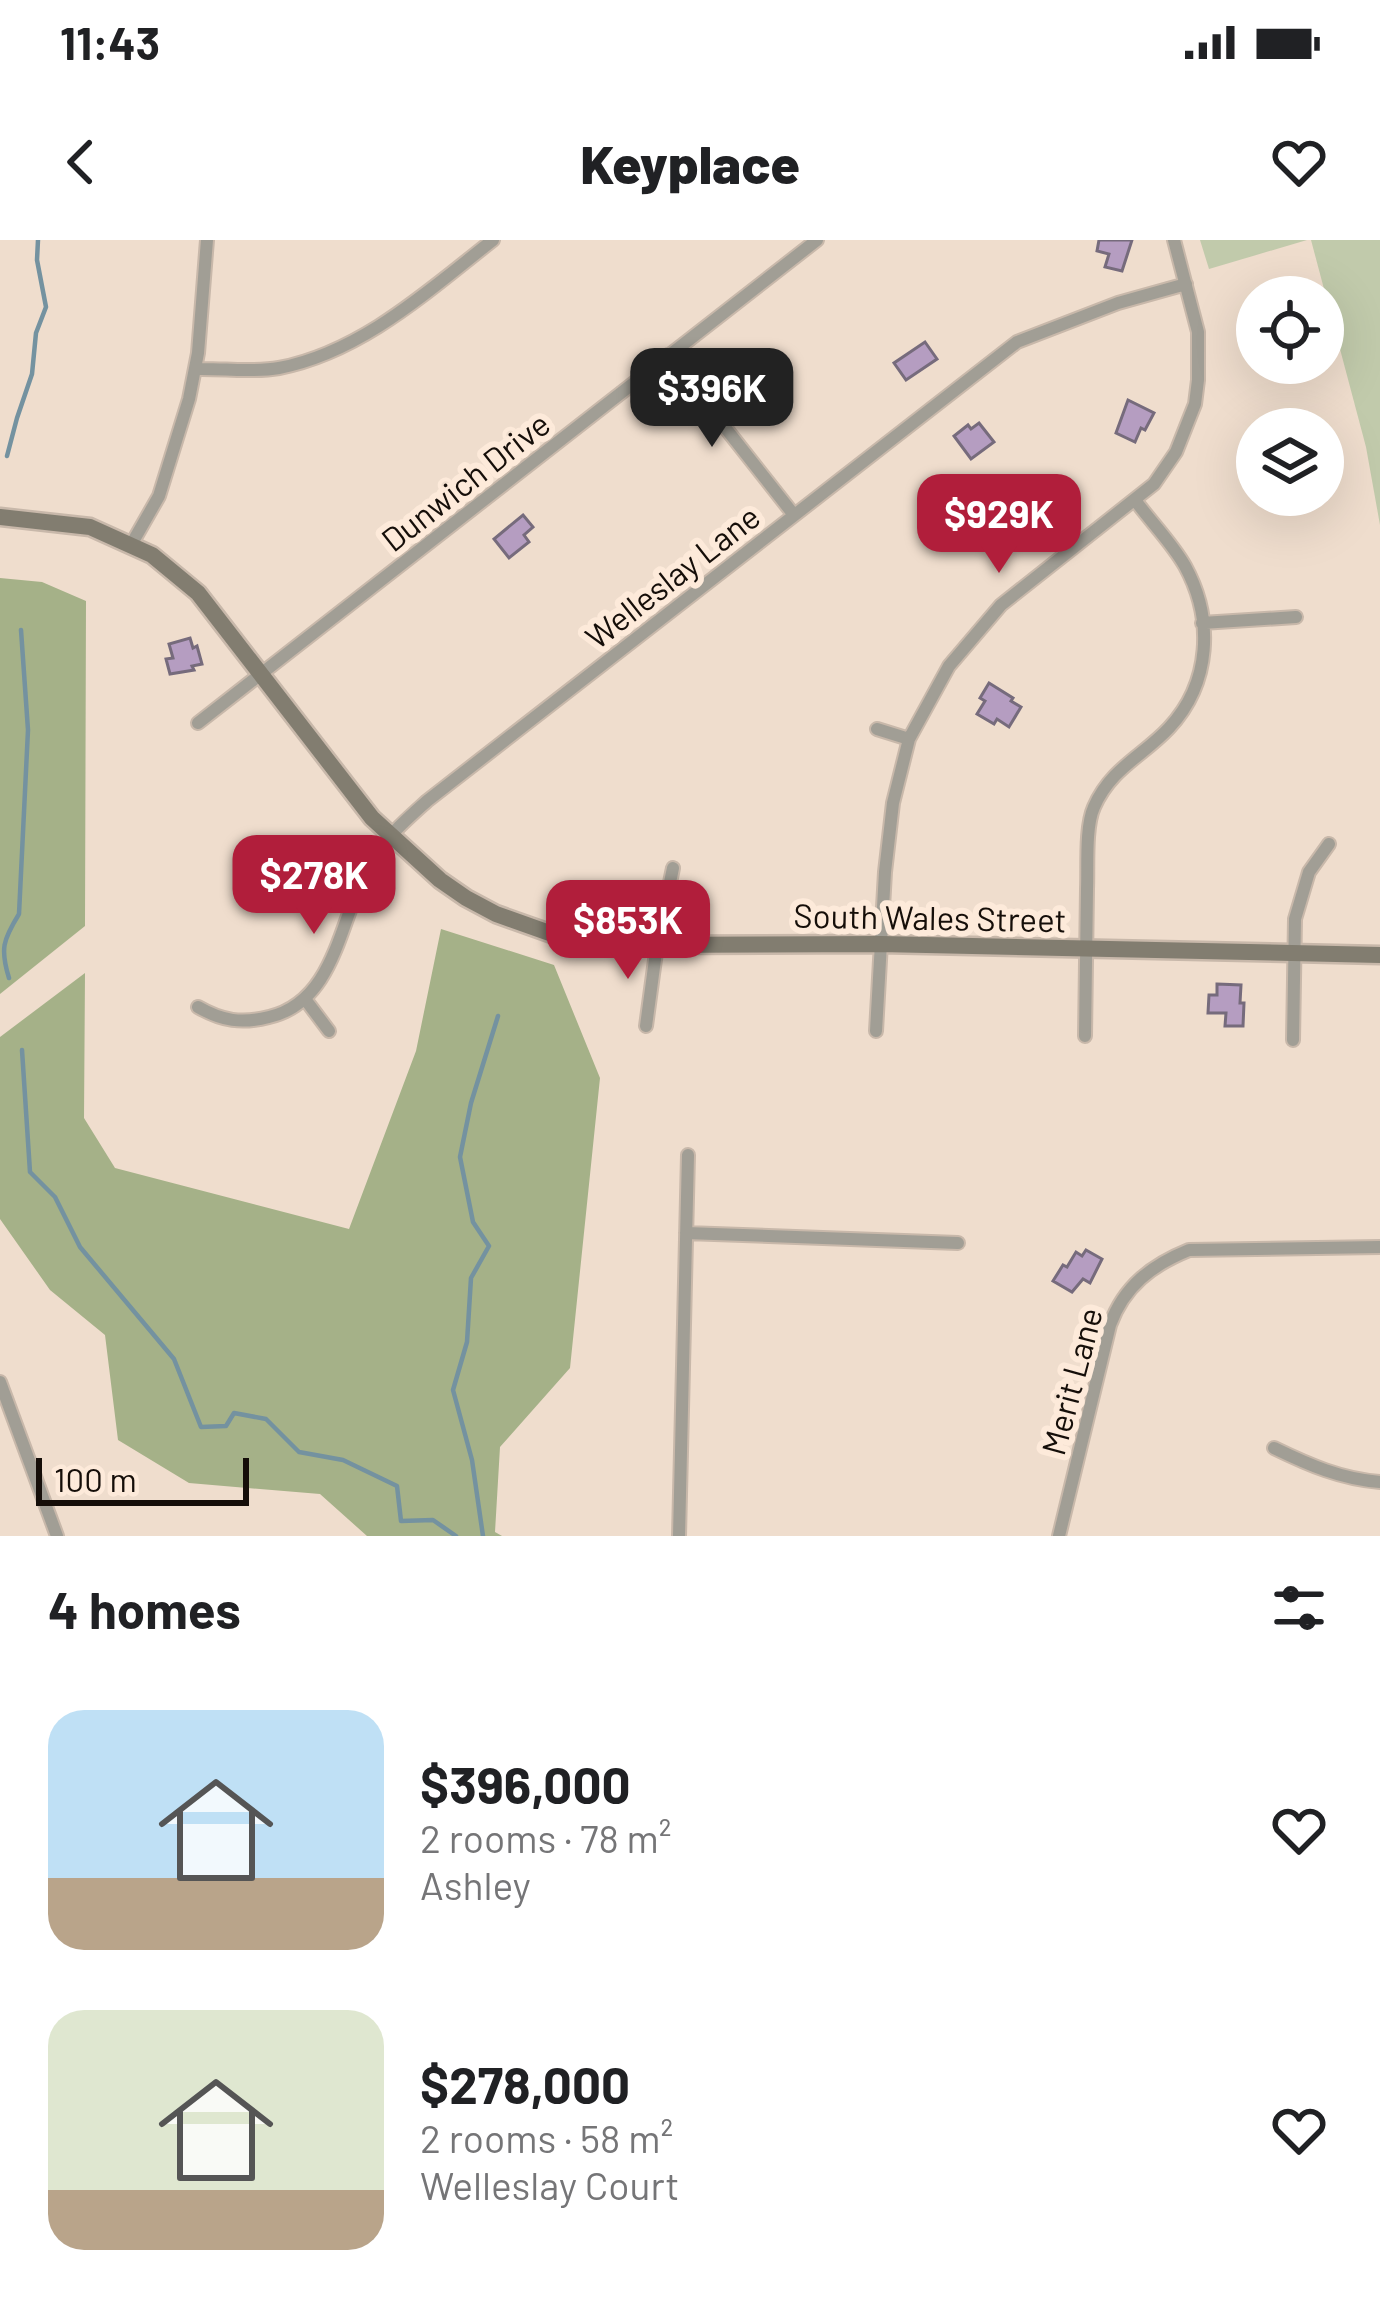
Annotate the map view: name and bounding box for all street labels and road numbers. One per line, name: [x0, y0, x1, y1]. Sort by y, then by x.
street label: Dunwich Drive: [373, 403, 557, 559]
street label: Welleslay Lane: [577, 496, 767, 656]
street label: South Wales Street: [793, 895, 1067, 939]
street label: Merit Lane: [1032, 1303, 1110, 1459]

